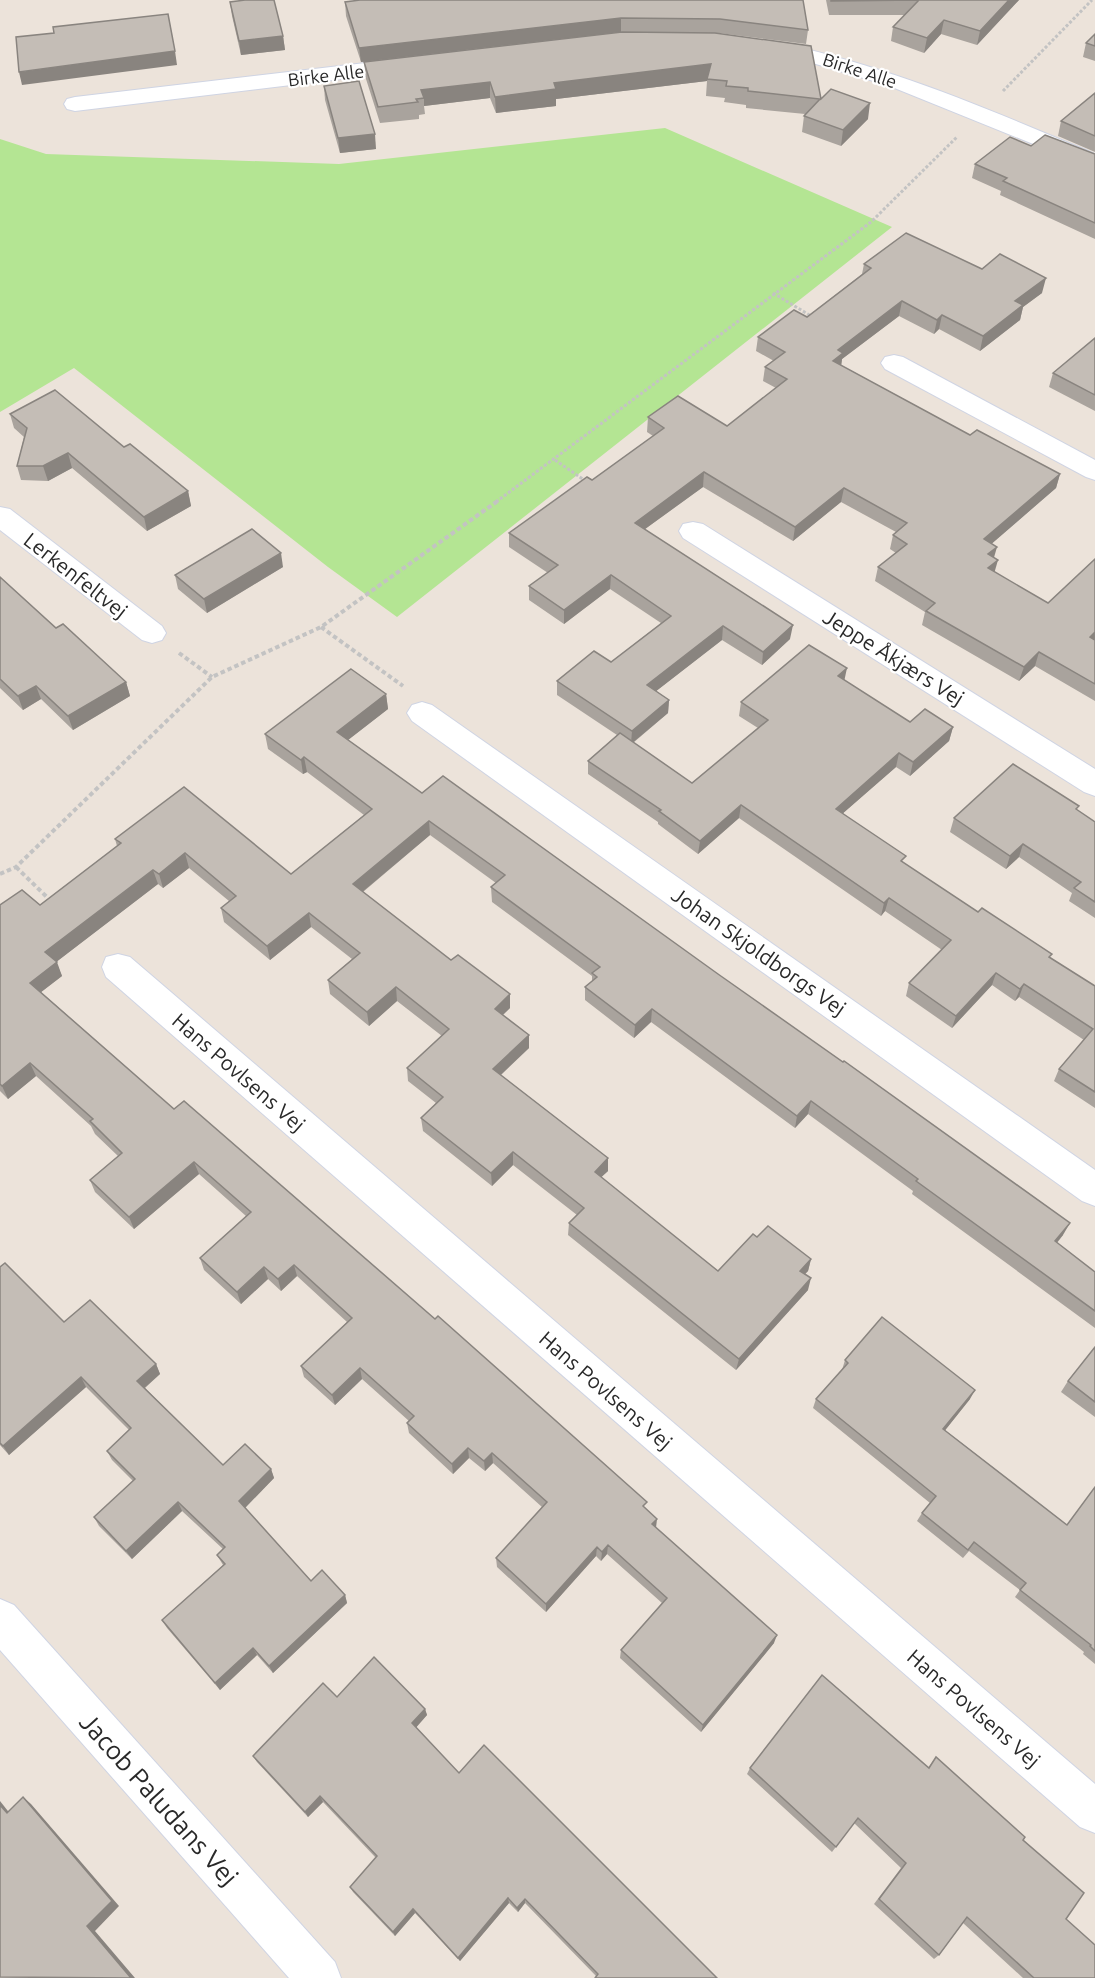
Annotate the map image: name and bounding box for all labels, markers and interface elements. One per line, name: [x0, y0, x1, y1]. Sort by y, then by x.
street label: Birke Alle: [821, 49, 899, 91]
street label: Birke Alle: [287, 60, 365, 90]
street label: Lerkenfeltvej: [20, 527, 132, 623]
street label: Jeppe Åkjærs Vej: [819, 604, 969, 710]
street label: Johan Skjoldborgs Vej: [667, 882, 851, 1020]
street label: Hans Povlsens Vej: [168, 1008, 310, 1136]
street label: Hans Povlsens Vej: [535, 1326, 677, 1454]
street label: Hans Povlsens Vej: [903, 1644, 1045, 1772]
street label: Jacob Paludans Vej: [74, 1707, 244, 1891]

